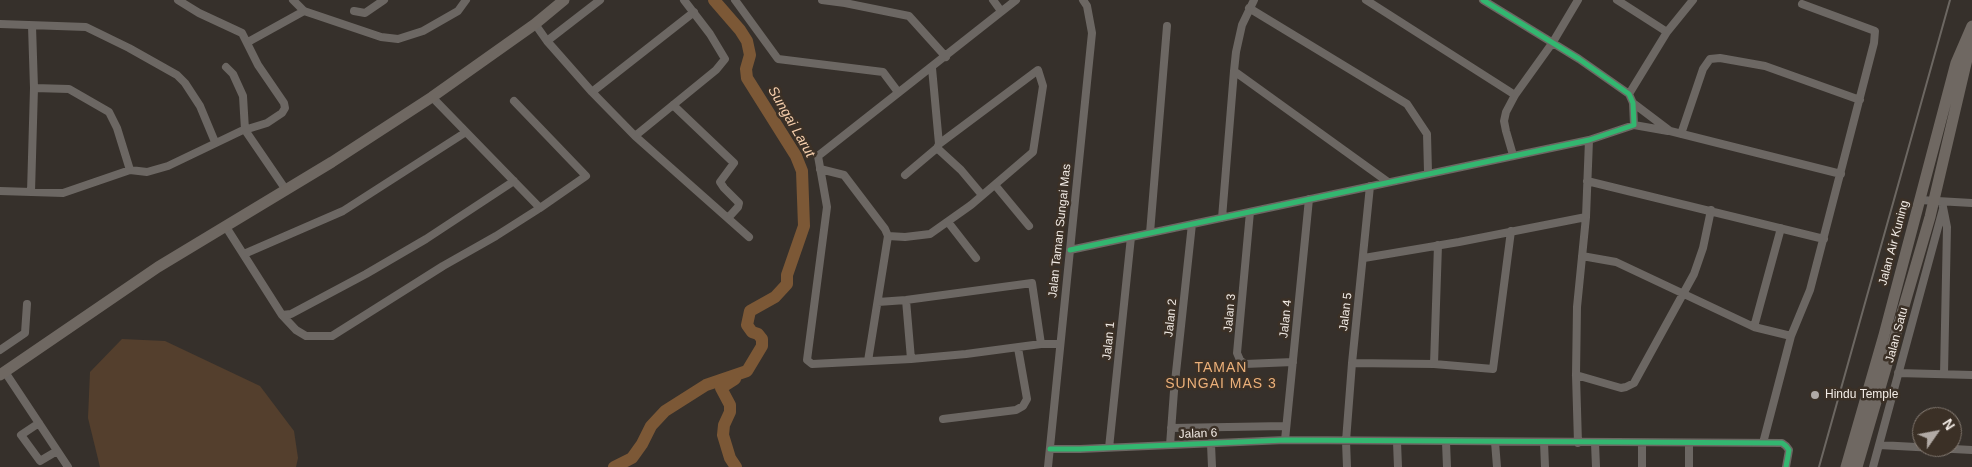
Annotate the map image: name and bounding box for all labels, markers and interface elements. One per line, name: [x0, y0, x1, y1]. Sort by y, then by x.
water label: Sungai Larut: [764, 83, 818, 161]
street label: Jalan Taman Sungai Mas: [1046, 163, 1074, 299]
street label: Jalan Air Kuning: [1876, 199, 1912, 287]
street label: Jalan 5: [1336, 292, 1356, 332]
street label: Jalan 3: [1221, 293, 1239, 333]
street label: Jalan 2: [1162, 298, 1180, 338]
street label: Jalan 4: [1277, 299, 1295, 339]
street label: Jalan Satu: [1883, 306, 1911, 364]
street label: Jalan 1: [1100, 321, 1118, 361]
district label: TAMAN SUNGAI MAS 3: [1164, 360, 1278, 392]
place label: Hindu Temple: [1825, 388, 1898, 402]
marker: Hindu Temple: [1809, 389, 1821, 401]
north arrow: [1912, 407, 1962, 457]
text: N: [1939, 416, 1958, 433]
street label: Jalan 6: [1178, 426, 1218, 442]

